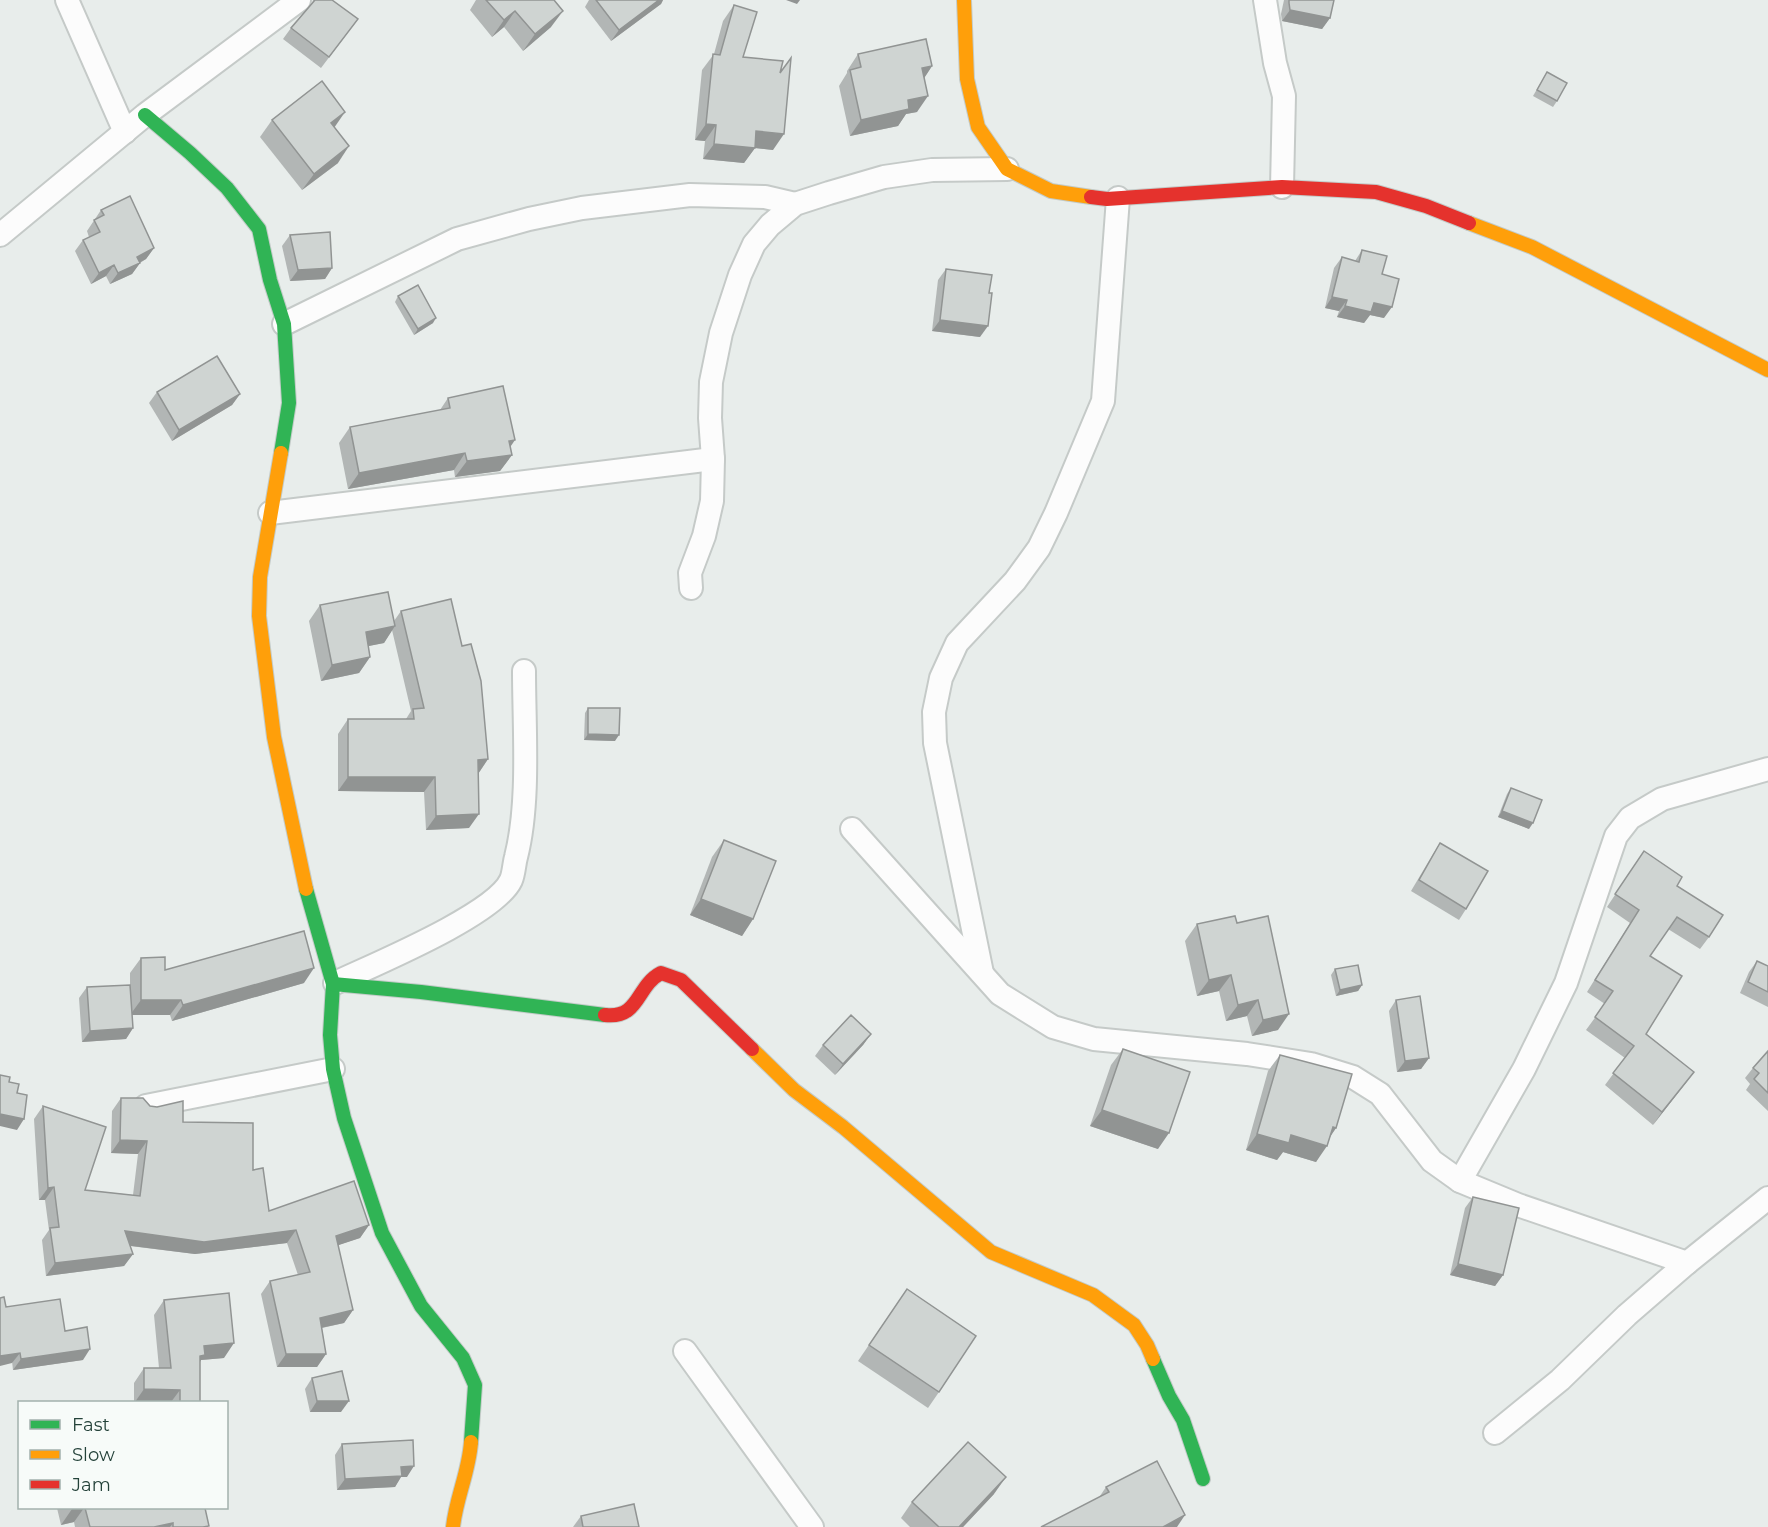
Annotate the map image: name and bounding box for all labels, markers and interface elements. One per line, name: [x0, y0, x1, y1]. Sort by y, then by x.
legend: [18, 1401, 228, 1509]
text: Fast: [72, 1414, 110, 1436]
text: Slow: [72, 1444, 115, 1466]
text: Jam: [71, 1474, 111, 1496]

